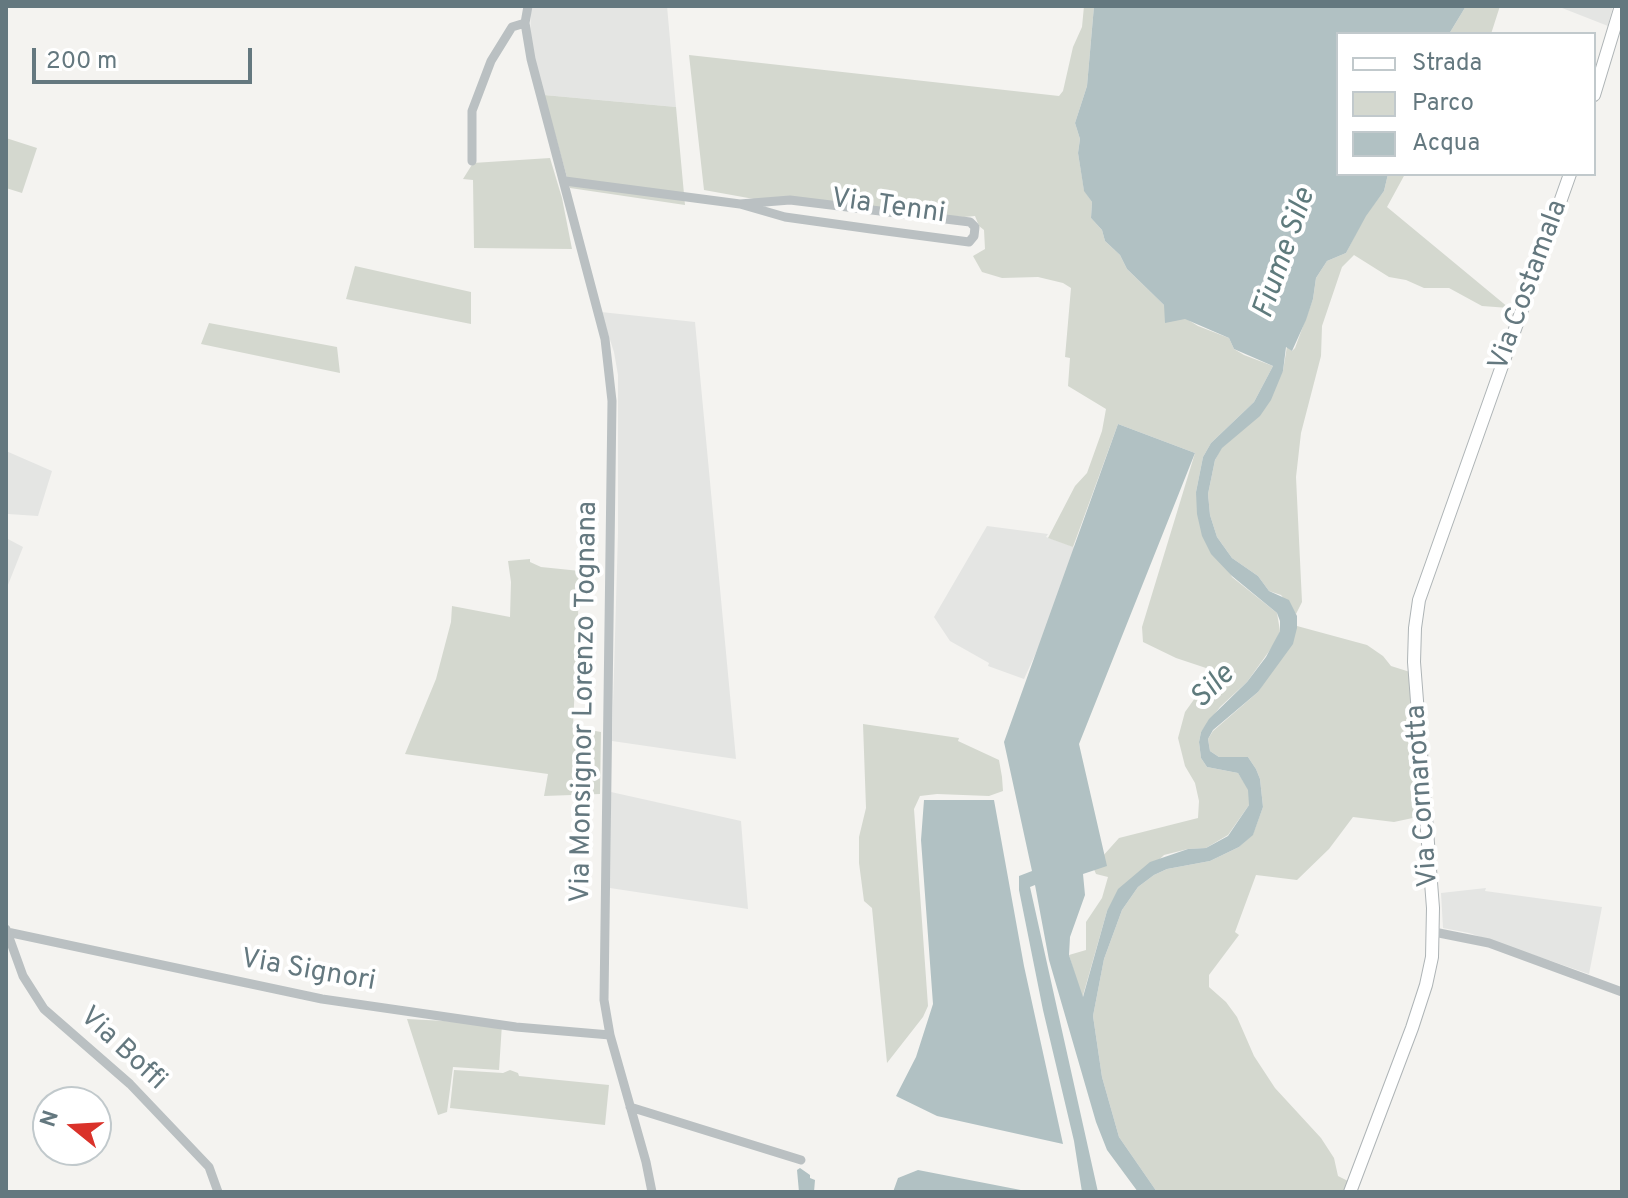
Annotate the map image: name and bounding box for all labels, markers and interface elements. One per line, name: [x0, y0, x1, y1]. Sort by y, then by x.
scale bar: [36, 32, 256, 82]
legend: [1336, 32, 1596, 176]
text: 200 m: [46, 47, 117, 77]
text: Strada: [1412, 49, 1482, 79]
text: Parco: [1412, 89, 1474, 119]
text: Acqua: [1412, 129, 1480, 159]
street label: Via Tenni: [829, 183, 947, 233]
water label: Fiume Sile: [1247, 184, 1325, 324]
street label: Via Costamala: [1484, 196, 1576, 376]
street label: Via Monsignor Lorenzo Tognana: [566, 501, 606, 903]
water label: Sile: [1184, 658, 1244, 718]
street label: Via Cornarotta: [1401, 704, 1447, 888]
street label: Via Signori: [238, 944, 378, 1000]
street label: Via Boffi: [71, 1001, 173, 1099]
north arrow: [32, 1086, 112, 1166]
text: N: [35, 1107, 66, 1131]

